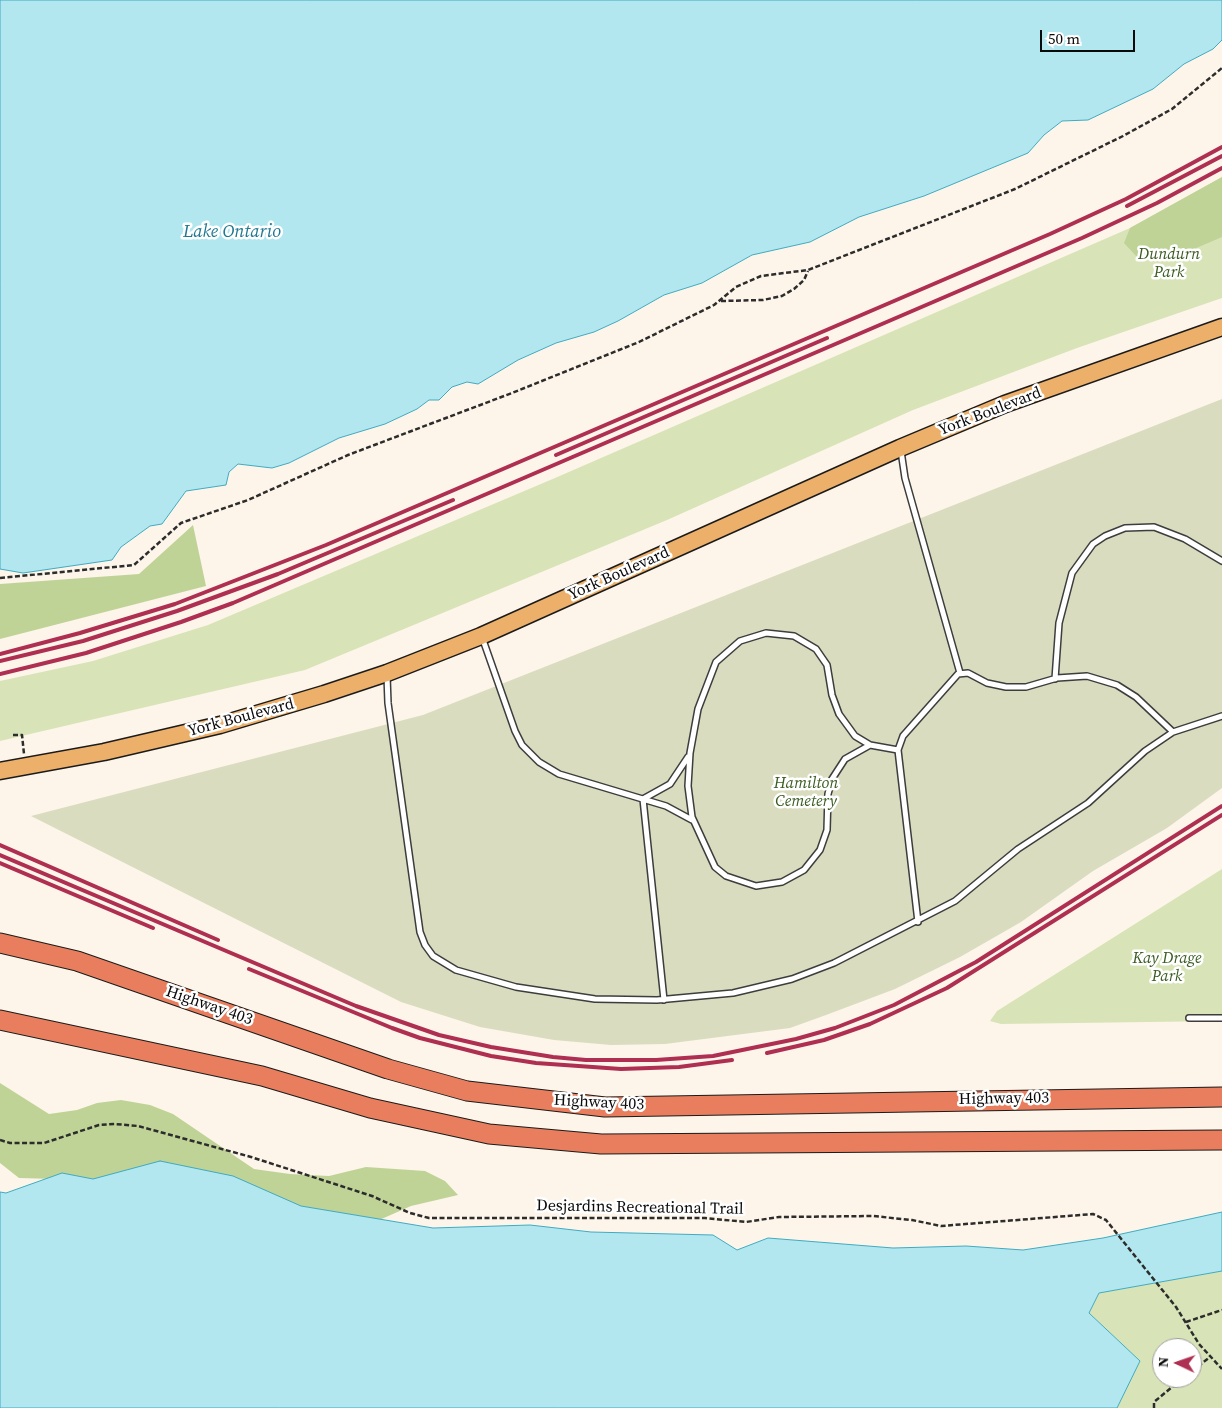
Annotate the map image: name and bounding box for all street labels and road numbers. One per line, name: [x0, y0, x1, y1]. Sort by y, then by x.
street label: York Boulevard: [936, 384, 1044, 440]
street label: York Boulevard: [565, 543, 673, 605]
street label: York Boulevard: [186, 695, 296, 741]
street label: Highway 403: [163, 982, 255, 1030]
street label: Highway 403: [959, 1089, 1049, 1109]
street label: Highway 403: [553, 1091, 645, 1115]
street label: Desjardins Recreational Trail: [536, 1197, 744, 1219]

